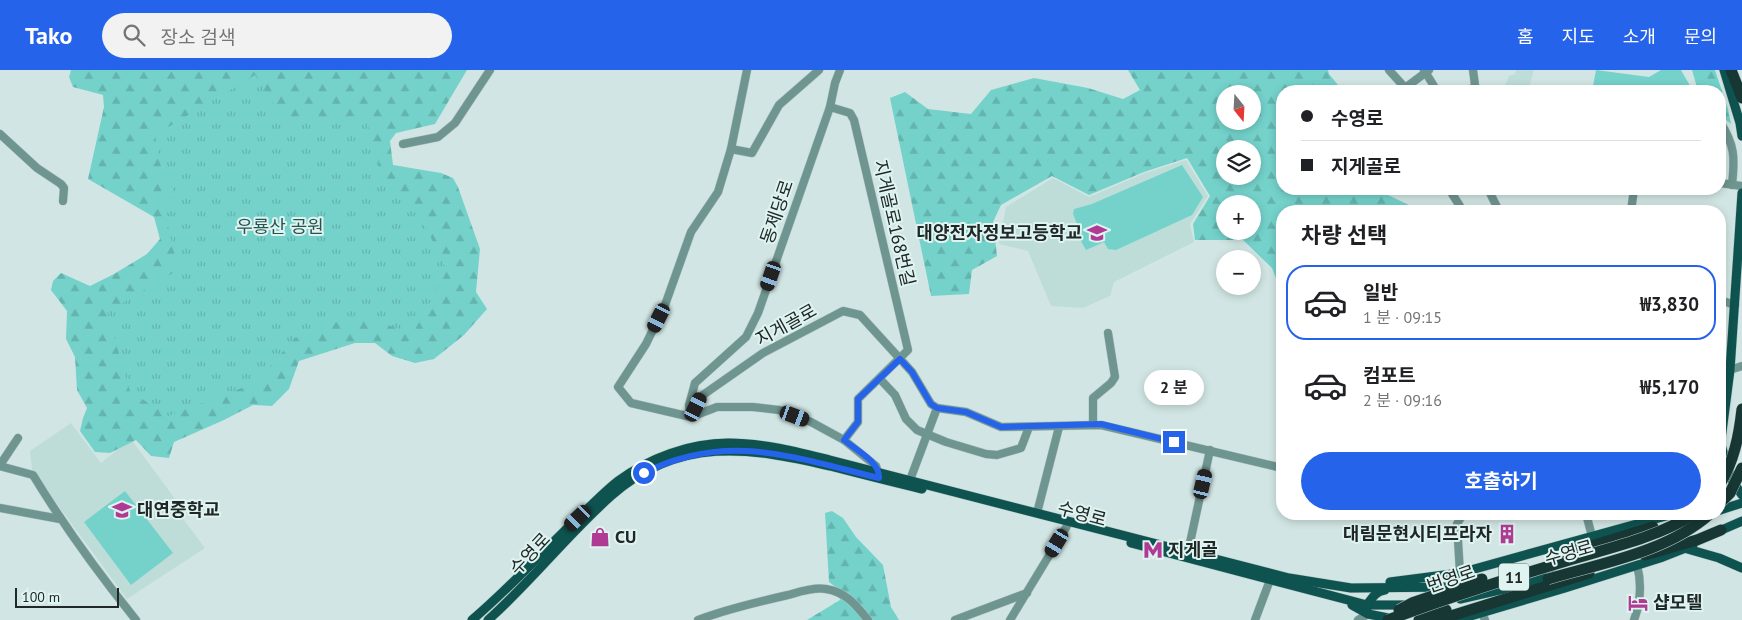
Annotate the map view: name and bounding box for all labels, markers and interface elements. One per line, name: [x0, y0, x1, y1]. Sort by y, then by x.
search box: [102, 13, 452, 58]
text: Tako: [25, 20, 72, 51]
icon: search: [120, 21, 148, 49]
text: 장소 검색: [160, 25, 235, 49]
text: 홈: [1517, 25, 1534, 48]
text: 지도: [1562, 25, 1595, 48]
text: 소개: [1623, 25, 1656, 48]
text: 문의: [1684, 25, 1717, 48]
north arrow: [1216, 85, 1261, 130]
map controls: [1216, 85, 1261, 295]
text: 수영로: [1331, 106, 1383, 130]
button: layers: [1216, 140, 1261, 185]
text: 지게골로: [1331, 154, 1401, 178]
street label: 지게골로168번길: [869, 158, 920, 288]
street label: 동제당로: [755, 177, 798, 247]
button: +: [1216, 195, 1261, 240]
park label: 우룡산 공원: [236, 215, 324, 238]
place label: 대양전자정보고등학교: [916, 221, 1082, 244]
text: 차량 선택: [1301, 221, 1388, 249]
school or university icon: 대양전자정보고등학교: [1086, 222, 1108, 244]
button: −: [1216, 250, 1261, 295]
car: [759, 259, 782, 293]
icon: car: [1303, 280, 1348, 325]
text: 일반: [1363, 280, 1398, 304]
text: ₩3,830: [1640, 292, 1699, 316]
street label: 지게골로: [751, 298, 820, 351]
car: [645, 301, 672, 335]
text: 1 분 · 09:15: [1363, 307, 1442, 327]
icon: car: [1303, 363, 1348, 408]
text: 컴포트: [1363, 363, 1415, 387]
callout: 2 분: [1144, 370, 1204, 404]
text: ₩5,170: [1640, 375, 1699, 399]
text: 2 분: [1160, 377, 1188, 397]
car: [682, 390, 709, 424]
text: 2 분 · 09:16: [1363, 390, 1442, 410]
car: [778, 404, 811, 428]
route end: [1163, 431, 1185, 453]
button: 호출하기: [1301, 452, 1701, 510]
route start: [633, 462, 655, 484]
car: [1192, 468, 1213, 500]
street label: 수영로: [1055, 496, 1109, 531]
place label: 대연중학교: [137, 498, 220, 521]
school or university icon: 대연중학교: [111, 499, 133, 521]
car: [561, 502, 594, 534]
place label: 대림문현시티프라자: [1343, 522, 1492, 545]
building icon: 대림문현시티프라자: [1496, 523, 1518, 545]
place label: CU: [615, 525, 636, 548]
shop icon: CU: [589, 526, 611, 548]
car: [1042, 526, 1071, 560]
street label: 수영로: [504, 528, 555, 580]
street label: 수영로: [1542, 535, 1596, 570]
place label: 지게골: [1168, 538, 1218, 561]
metro station icon: 지게골: [1142, 539, 1164, 561]
street label: 번영로: [1424, 560, 1478, 597]
road number: 11: [1499, 564, 1529, 590]
scale bar: [15, 585, 119, 608]
text: 100 m: [22, 588, 60, 606]
place label: 샵모텔: [1653, 591, 1703, 614]
hotel icon: 샵모텔: [1627, 592, 1649, 614]

